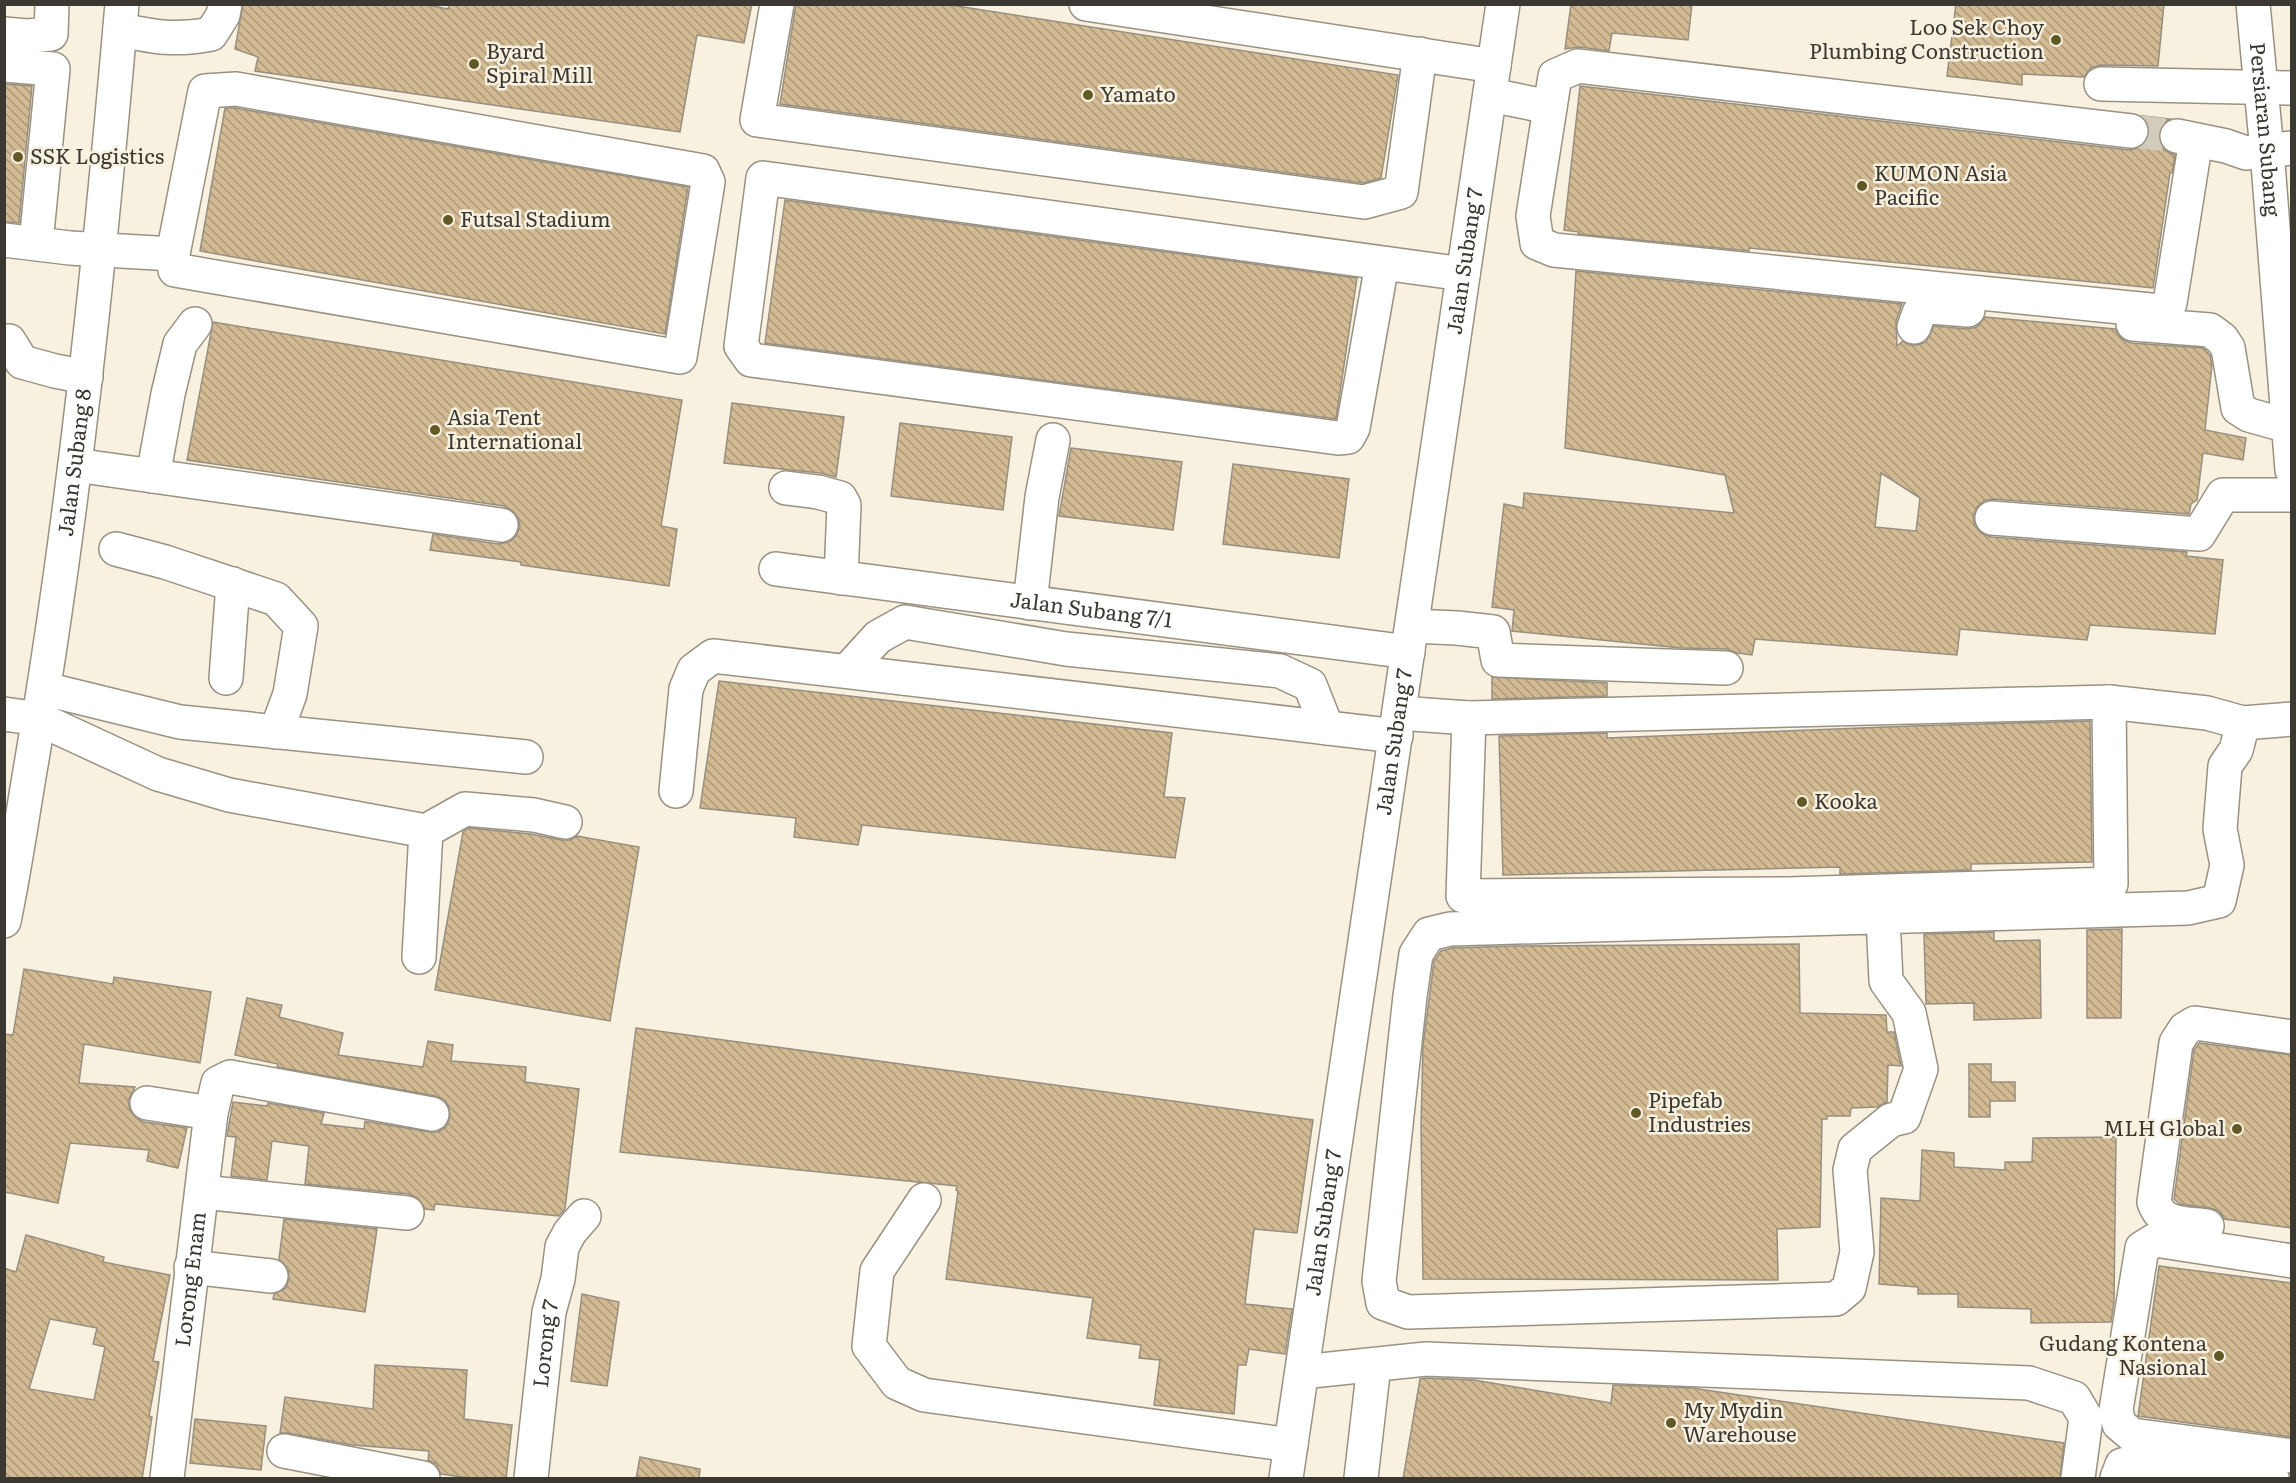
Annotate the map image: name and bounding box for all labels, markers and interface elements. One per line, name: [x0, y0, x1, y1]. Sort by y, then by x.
place label: Loo Sek Choy Plumbing Construction: [1809, 10, 2045, 65]
marker: Loo Sek Choy Plumbing Construction: [2049, 33, 2063, 47]
place label: Byard Spiral Mill: [486, 34, 593, 89]
street label: Persiaran Subang: [2244, 41, 2290, 218]
marker: Byard Spiral Mill: [467, 57, 481, 71]
place label: Yamato: [1100, 77, 1176, 108]
marker: Yamato: [1081, 88, 1095, 102]
place label: SSK Logistics: [30, 139, 164, 170]
marker: SSK Logistics: [11, 150, 25, 164]
place label: KUMON Asia Pacific: [1874, 156, 2008, 211]
marker: KUMON Asia Pacific: [1855, 179, 1869, 193]
street label: Jalan Subang 7: [1437, 185, 1489, 336]
place label: Futsal Stadium: [460, 202, 611, 233]
marker: Futsal Stadium: [441, 213, 455, 227]
street label: Jalan Subang 8: [48, 387, 97, 538]
place label: Asia Tent International: [447, 400, 582, 455]
marker: Asia Tent International: [428, 423, 442, 437]
street label: Jalan Subang 7/1: [1009, 582, 1175, 634]
street label: Jalan Subang 7: [1366, 666, 1418, 817]
place label: Kooka: [1814, 784, 1878, 815]
marker: Kooka: [1795, 795, 1809, 809]
place label: Pipefab Industries: [1648, 1083, 1751, 1138]
marker: Pipefab Industries: [1629, 1106, 1643, 1120]
place label: MLH Global: [2103, 1111, 2225, 1142]
marker: MLH Global: [2230, 1122, 2244, 1136]
street label: Jalan Subang 7: [1295, 1147, 1347, 1298]
street label: Lorong Enam: [165, 1210, 212, 1348]
street label: Lorong 7: [523, 1295, 565, 1389]
place label: Gudang Kontena Nasional: [2039, 1326, 2208, 1381]
marker: Gudang Kontena Nasional: [2212, 1349, 2226, 1363]
place label: My Mydin Warehouse: [1683, 1393, 1797, 1448]
marker: My Mydin Warehouse: [1664, 1416, 1678, 1430]

